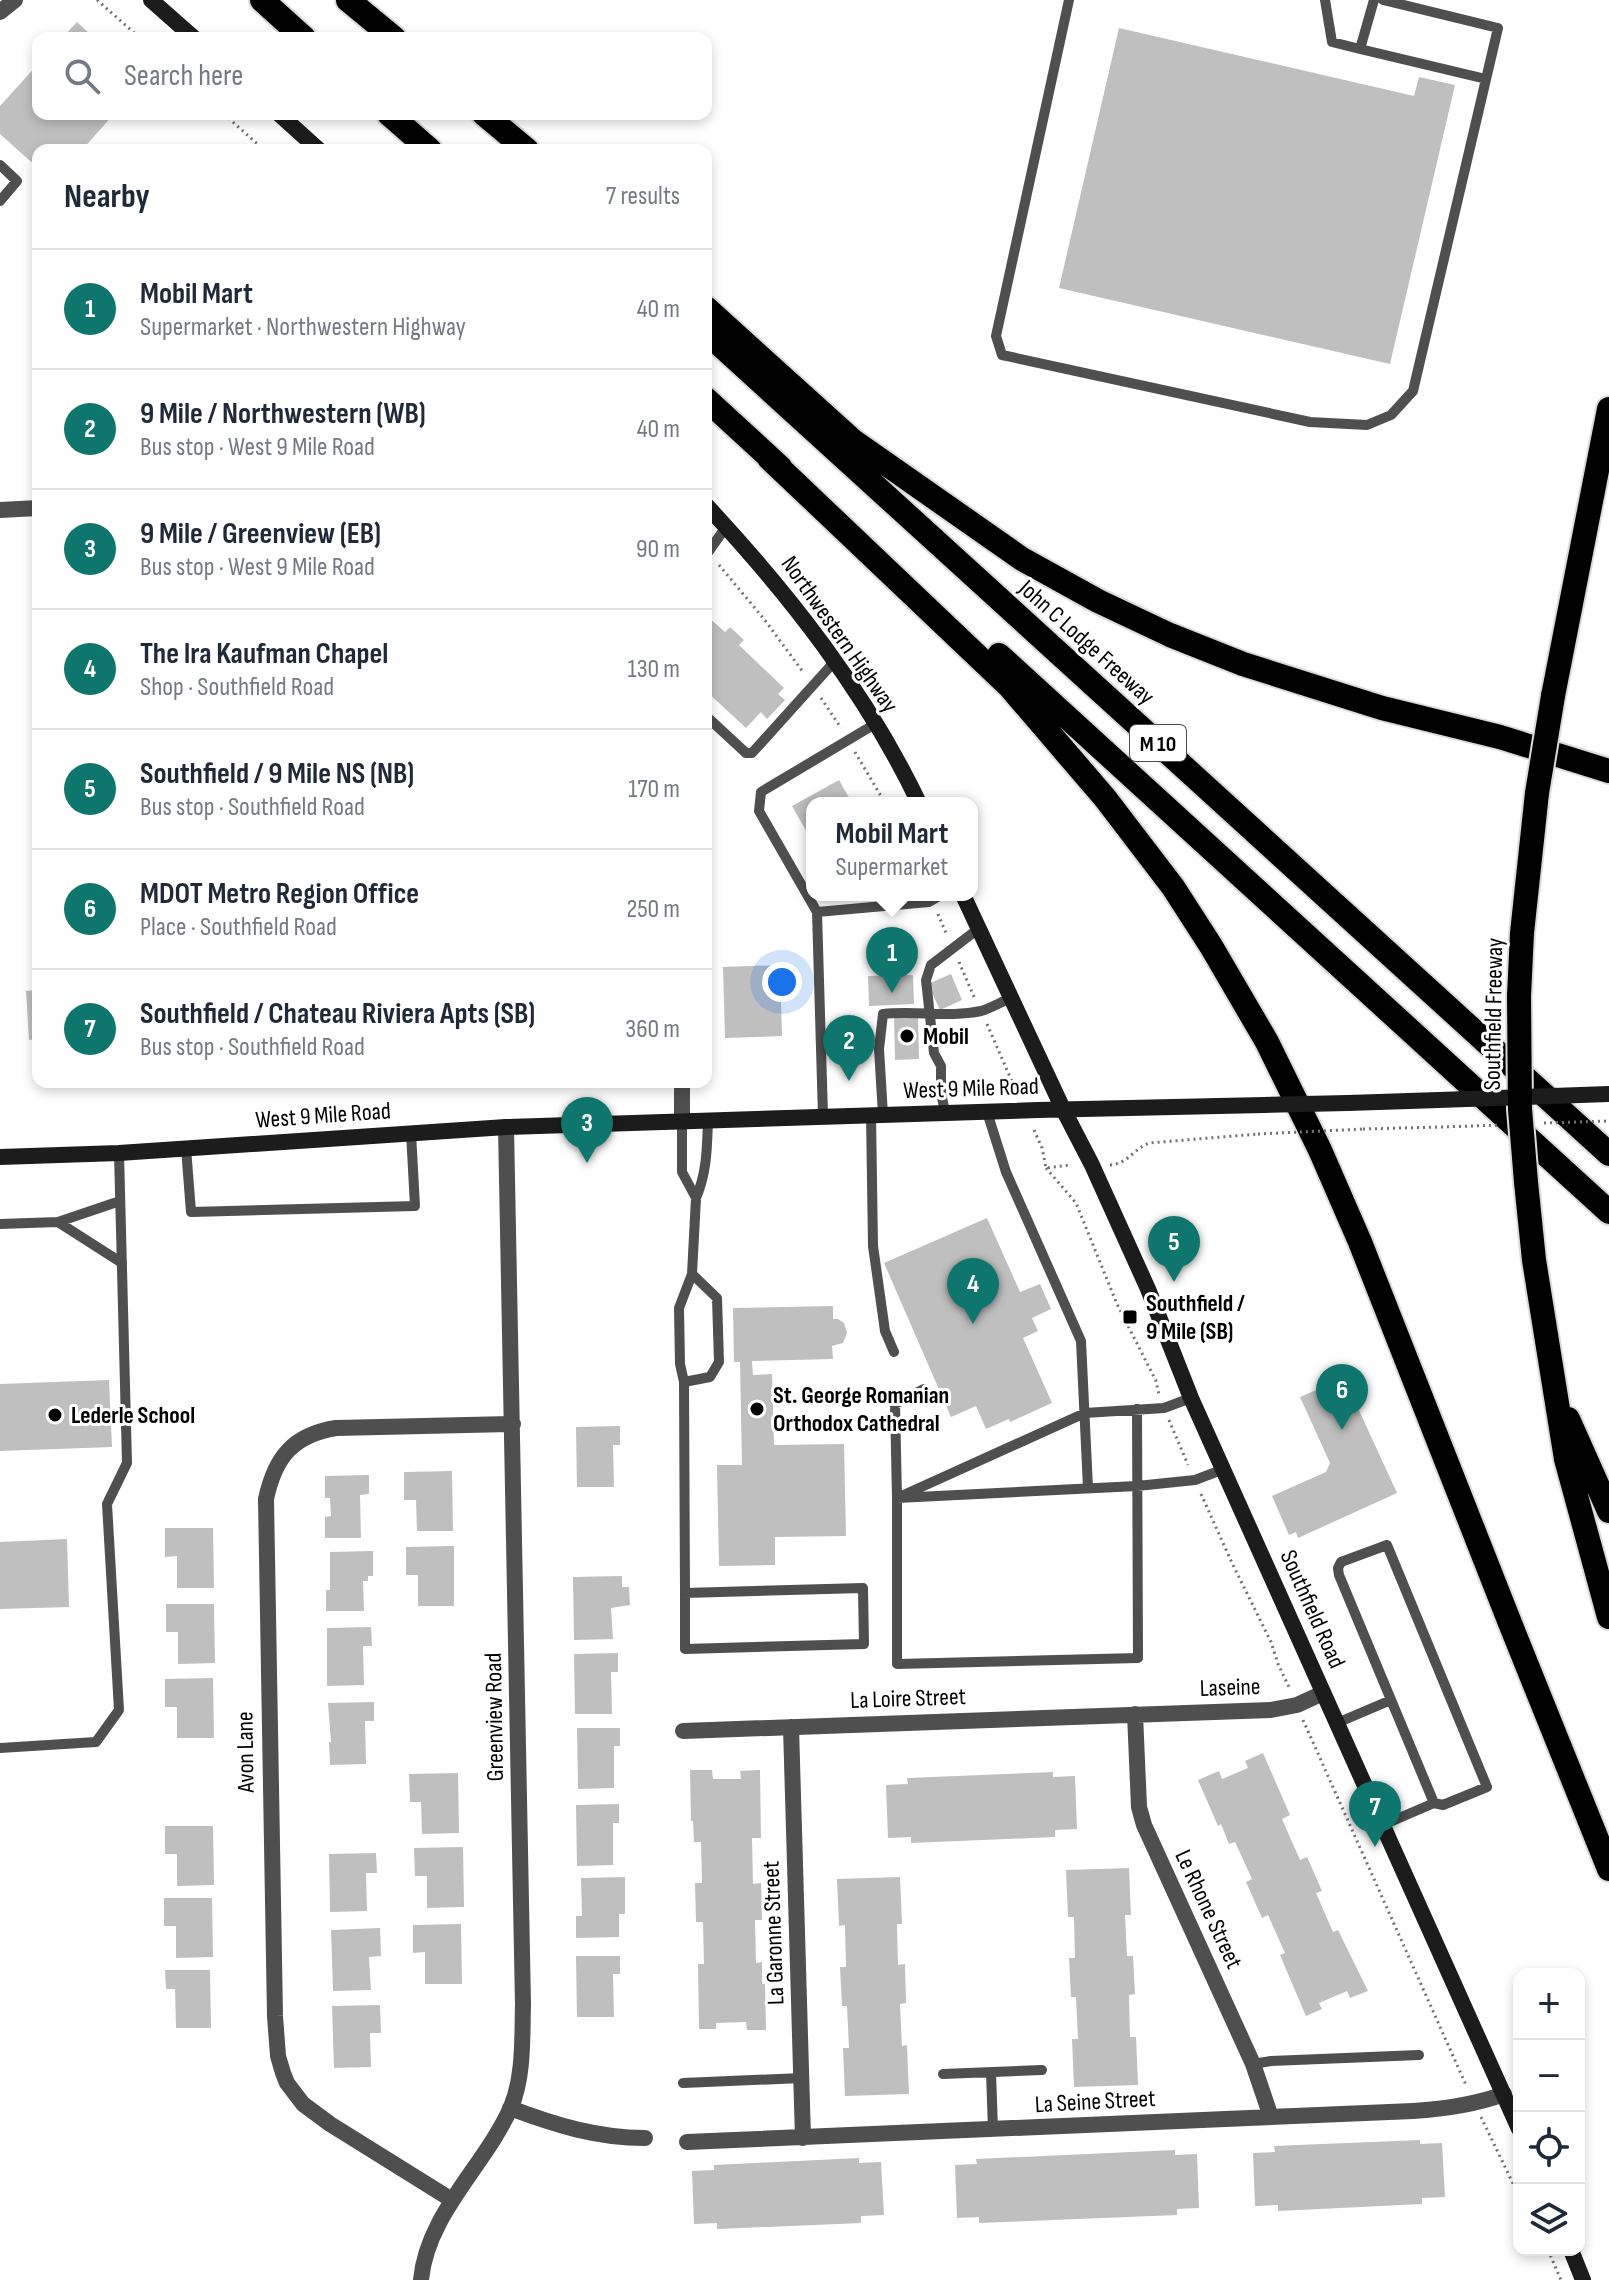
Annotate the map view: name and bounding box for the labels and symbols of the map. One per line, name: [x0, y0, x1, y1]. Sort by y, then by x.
street label: Northwestern Highway: [775, 550, 904, 718]
street label: John C Lodge Freeway: [1012, 573, 1160, 711]
road number: M 10: [1130, 725, 1186, 761]
pin: 1: [866, 927, 918, 993]
street label: Southfield Freeway: [1478, 937, 1509, 1091]
your location: [762, 962, 802, 1002]
pin: 2: [823, 1015, 875, 1081]
place label: Mobil: [923, 1022, 969, 1051]
marker: Mobil: [898, 1027, 916, 1045]
street label: West 9 Mile Road: [903, 1072, 1039, 1105]
street label: West 9 Mile Road: [254, 1096, 392, 1135]
pin: 3: [561, 1097, 613, 1163]
pin: 5: [1148, 1216, 1200, 1282]
pin: 4: [947, 1258, 999, 1324]
place label: Southfield / 9 Mile (SB): [1146, 1289, 1245, 1346]
marker: Southfield / 9 Mile (SB): [1121, 1308, 1139, 1326]
pin: 6: [1316, 1364, 1368, 1430]
place label: St. George Romanian Orthodox Cathedral: [773, 1381, 949, 1438]
marker: St. George Romanian Orthodox Cathedral: [748, 1400, 766, 1418]
place label: Lederle School: [71, 1401, 195, 1430]
marker: Lederle School: [46, 1406, 64, 1424]
street label: Southfield Road: [1274, 1546, 1351, 1673]
street label: Greenview Road: [479, 1652, 510, 1782]
street label: Laseine: [1199, 1672, 1261, 1703]
street label: La Loire Street: [850, 1682, 966, 1715]
street label: Avon Lane: [230, 1711, 261, 1794]
pin: 7: [1349, 1781, 1401, 1847]
street label: Le Rhone Street: [1168, 1845, 1249, 1973]
street label: La Garonne Street: [756, 1860, 791, 2006]
street label: La Seine Street: [1034, 2084, 1156, 2119]

